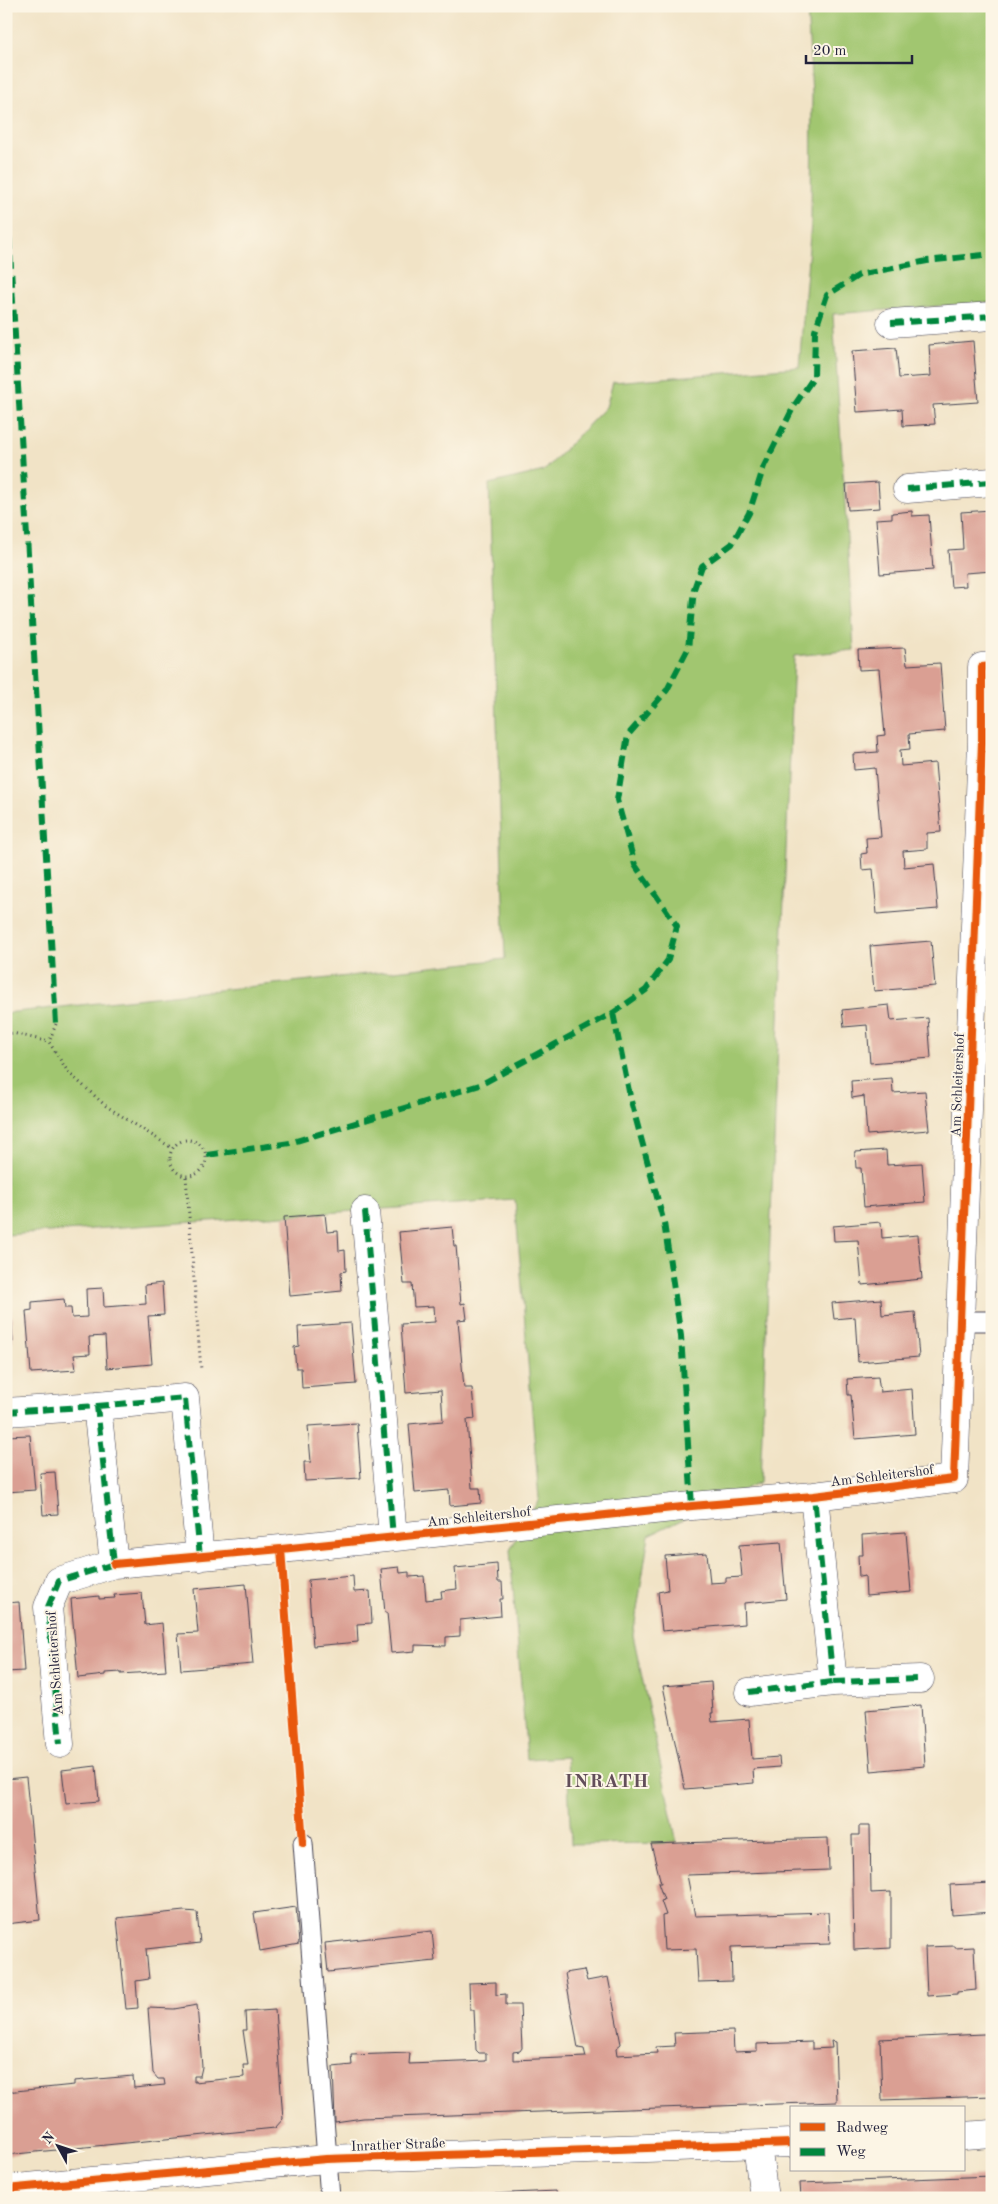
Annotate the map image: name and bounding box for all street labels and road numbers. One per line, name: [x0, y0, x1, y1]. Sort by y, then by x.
street label: Am Schleitershof: [949, 1031, 967, 1137]
street label: Am Schleitershof: [829, 1463, 936, 1489]
street label: Am Schleitershof: [426, 1504, 533, 1529]
street label: Am Schleitershof: [44, 1609, 66, 1716]
street label: Inrather Straße: [351, 2136, 445, 2154]

